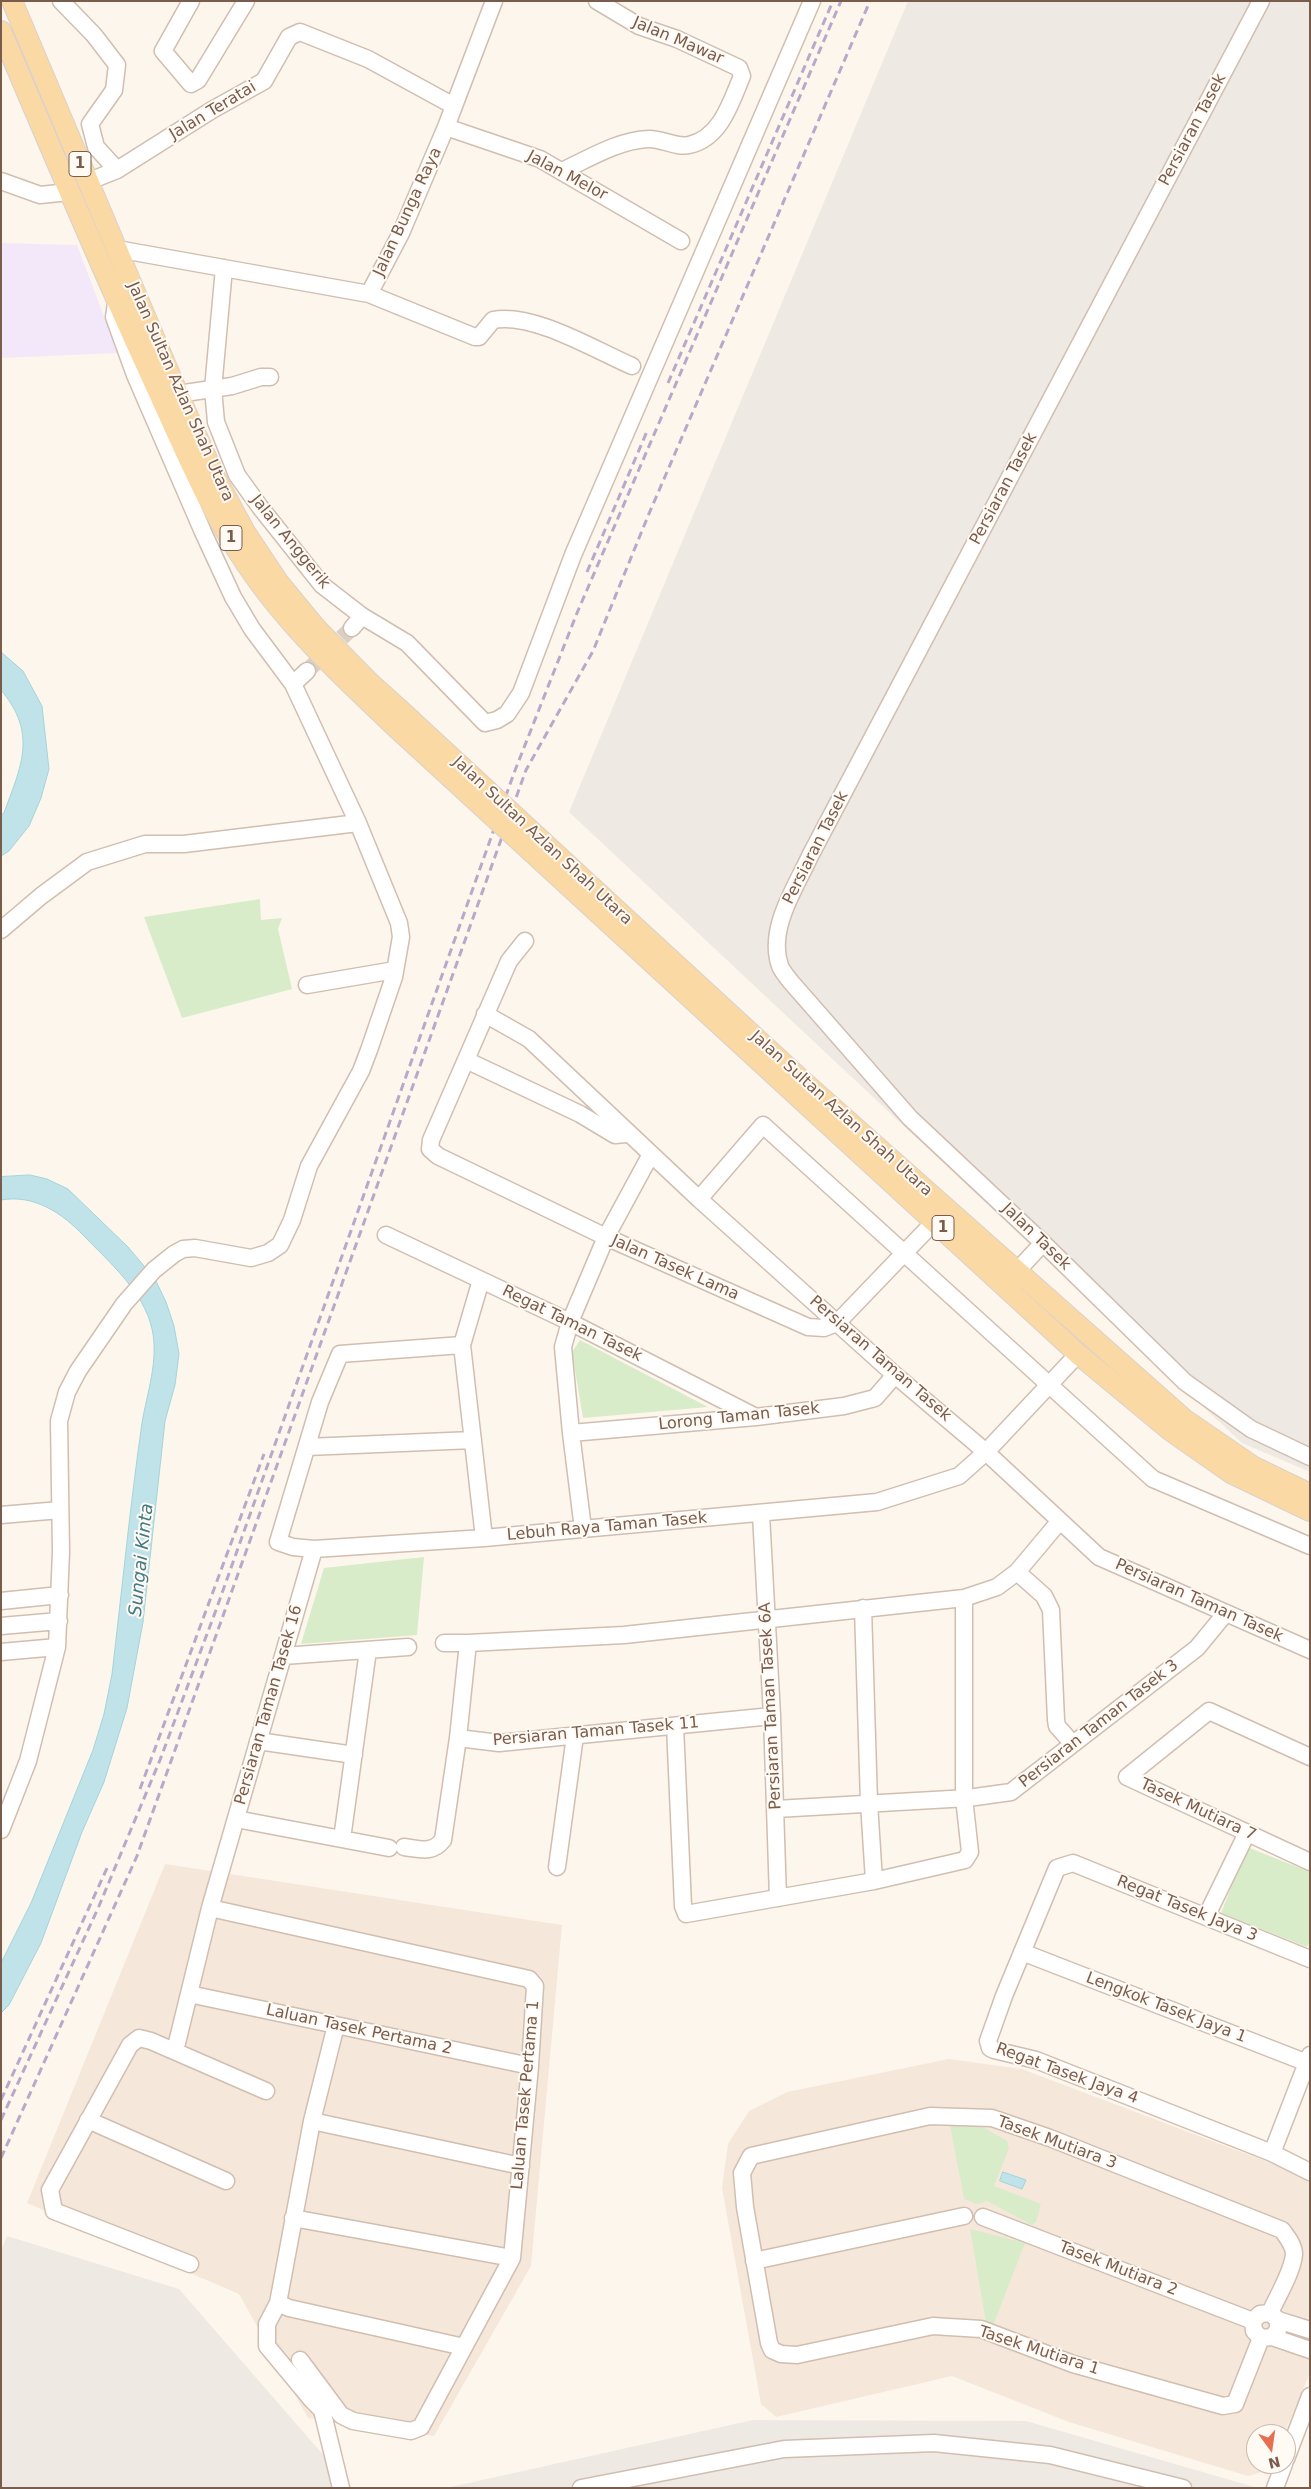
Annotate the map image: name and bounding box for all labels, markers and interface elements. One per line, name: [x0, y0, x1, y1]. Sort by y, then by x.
street label: Jalan Mawar: [630, 13, 726, 69]
street label: Persiaran Tasek: [1155, 71, 1231, 189]
street label: Jalan Teratai: [166, 78, 260, 144]
street label: Jalan Bunga Raya: [370, 144, 446, 280]
street label: Jalan Melor: [523, 147, 611, 205]
road number: 1: [69, 152, 91, 176]
street label: Jalan Sultan Azlan Shah Utara: [123, 279, 237, 505]
street label: Persiaran Tasek: [966, 430, 1042, 548]
street label: Jalan Anggerik: [246, 491, 334, 593]
road number: 1: [220, 526, 242, 550]
street label: Jalan Sultan Azlan Shah Utara: [448, 753, 636, 929]
street label: Persiaran Tasek: [779, 788, 853, 908]
street label: Jalan Sultan Azlan Shah Utara: [746, 1027, 936, 1201]
street label: Jalan Tasek: [998, 1199, 1074, 1275]
road number: 1: [932, 1216, 954, 1240]
street label: Jalan Tasek Lama: [608, 1231, 742, 1305]
street label: Regat Taman Tasek: [499, 1282, 645, 1366]
street label: Persiaran Taman Tasek: [805, 1292, 955, 1426]
street label: Lorong Taman Tasek: [658, 1399, 820, 1435]
water label: Sungai Kinta: [125, 1502, 159, 1618]
street label: Lebuh Raya Taman Tasek: [506, 1509, 708, 1545]
street label: Persiaran Taman Tasek: [1112, 1555, 1286, 1647]
street label: Persiaran Taman Tasek 6A: [756, 1602, 786, 1810]
street label: Persiaran Taman Tasek 16: [231, 1603, 307, 1807]
street label: Persiaran Taman Tasek 3: [1016, 1656, 1182, 1792]
street label: Persiaran Taman Tasek 11: [492, 1713, 700, 1751]
street label: Tasek Mutiara 7: [1137, 1775, 1259, 1845]
street label: Regat Tasek Jaya 3: [1114, 1872, 1260, 1946]
street label: Lengkok Tasek Jaya 1: [1083, 1969, 1249, 2047]
street label: Laluan Tasek Pertama 1: [508, 2000, 544, 2190]
street label: Laluan Tasek Pertama 2: [264, 2001, 454, 2059]
street label: Regat Tasek Jaya 4: [993, 2039, 1141, 2109]
street label: Tasek Mutiara 3: [995, 2113, 1119, 2173]
street label: Tasek Mutiara 2: [1056, 2238, 1180, 2300]
street label: Tasek Mutiara 1: [976, 2322, 1102, 2380]
north arrow: [1246, 2424, 1296, 2474]
text: N: [1267, 2453, 1282, 2472]

